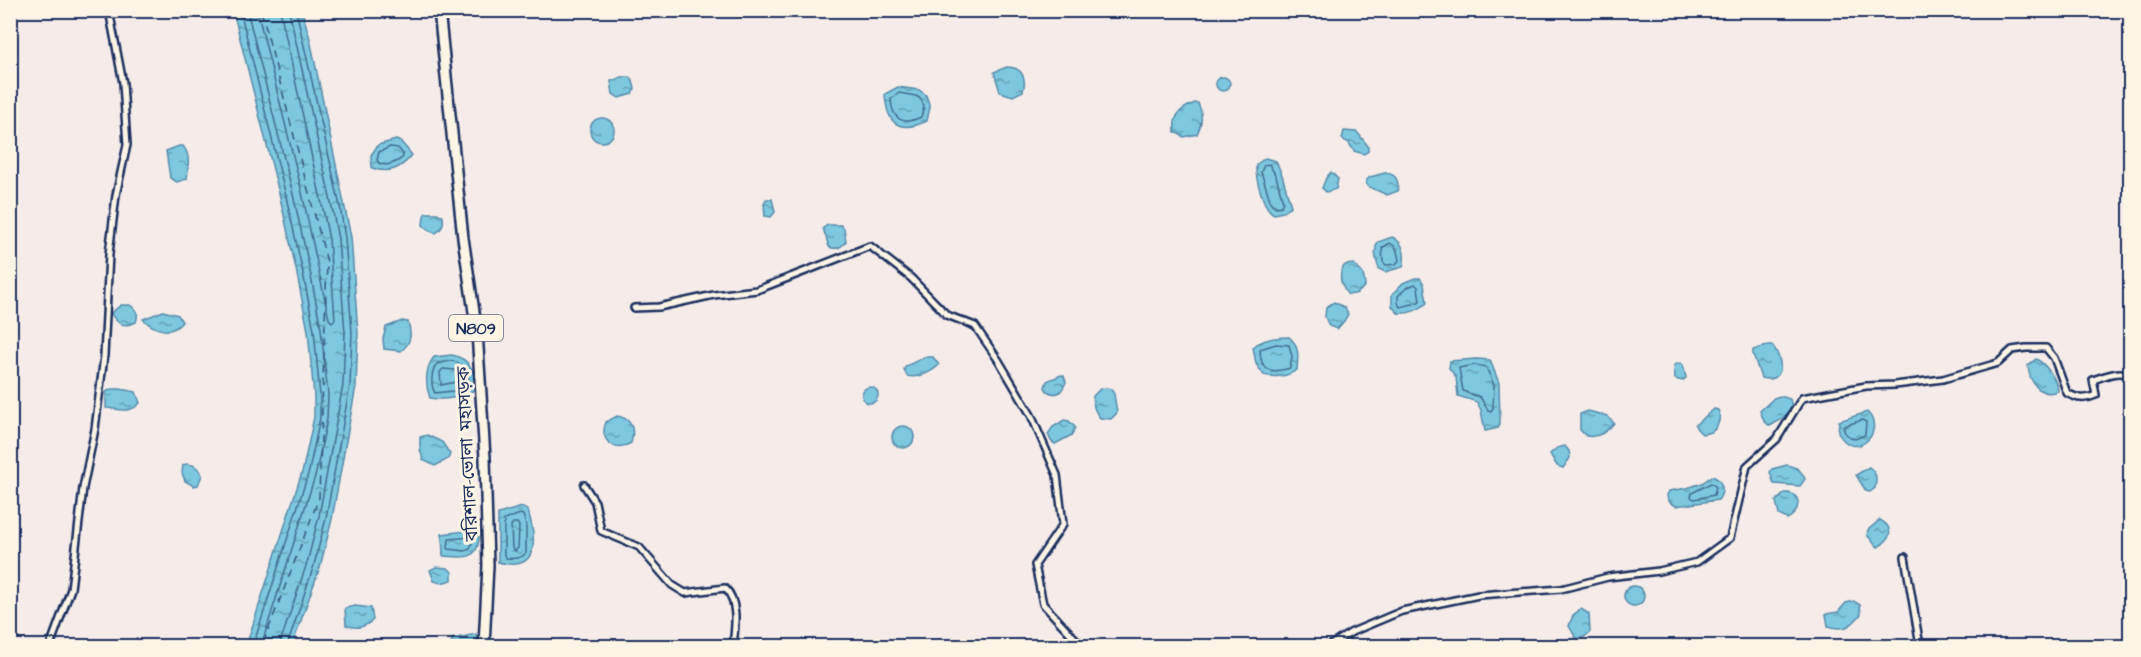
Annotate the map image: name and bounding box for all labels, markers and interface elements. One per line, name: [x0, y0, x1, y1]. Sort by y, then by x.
road number: N809: [449, 315, 503, 341]
street label: বরিশাল-ভোলা মহাসড়ক: [450, 365, 485, 543]

